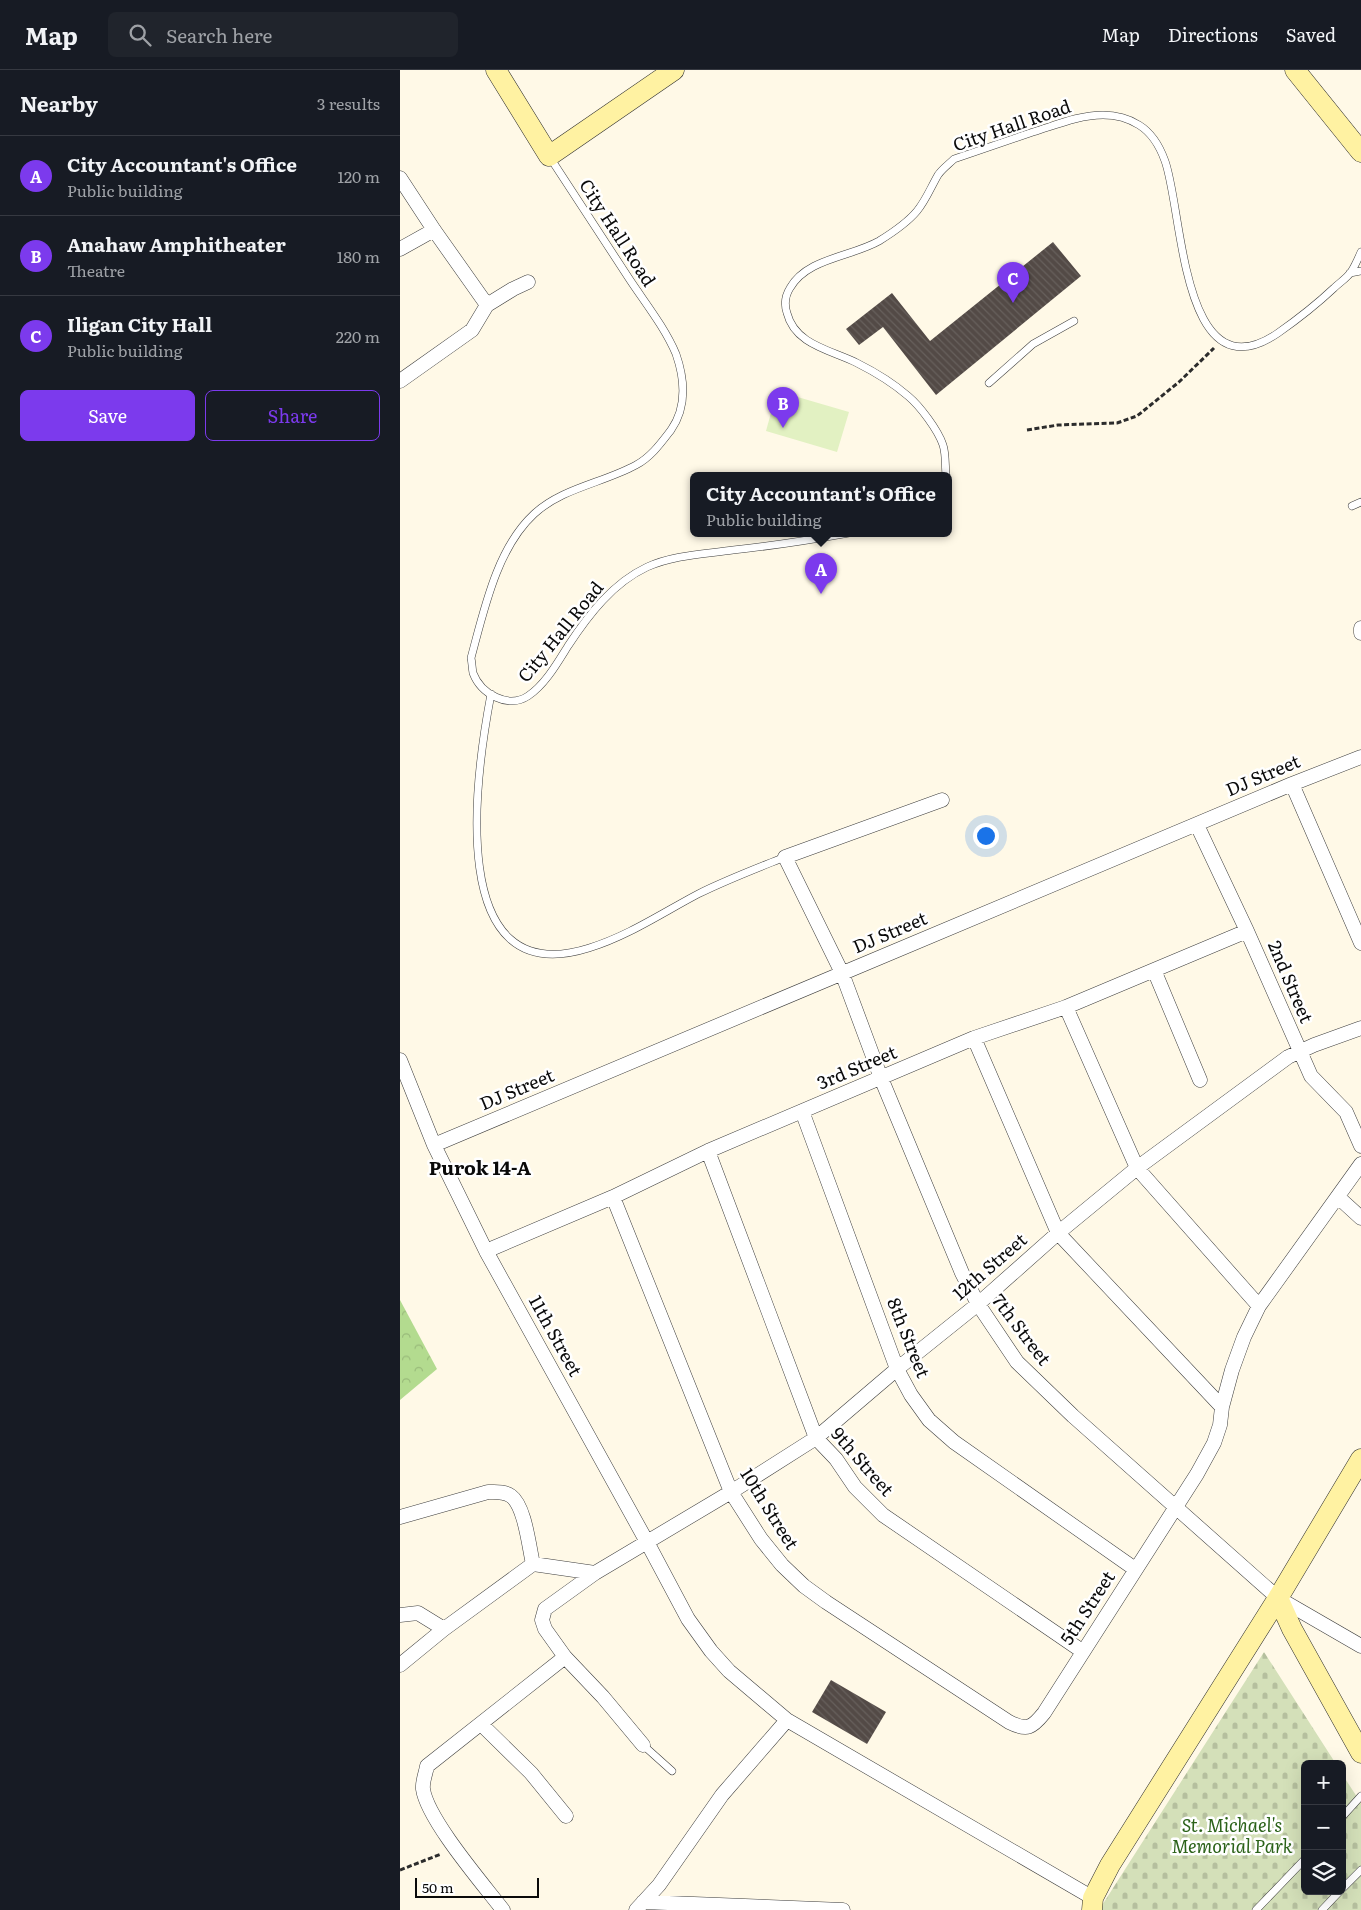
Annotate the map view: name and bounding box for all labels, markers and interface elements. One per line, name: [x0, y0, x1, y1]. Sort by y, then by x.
search box: [108, 12, 458, 57]
text: Map: [25, 17, 78, 52]
icon: search: [126, 21, 154, 49]
text: Search here: [166, 21, 272, 49]
text: Map: [1102, 21, 1140, 48]
text: Directions: [1168, 21, 1258, 48]
text: Saved: [1286, 21, 1336, 48]
text: Nearby: [20, 87, 98, 118]
text: 3 results: [317, 91, 380, 115]
street label: City Hall Road: [949, 92, 1074, 157]
text: City Accountant's Office: [67, 150, 297, 178]
text: A: [30, 164, 42, 188]
text: 120 m: [337, 164, 380, 188]
street label: City Hall Road: [573, 173, 663, 291]
text: Public building: [67, 178, 183, 202]
text: Anahaw Amphitheater: [67, 230, 286, 258]
text: B: [30, 244, 42, 268]
text: 180 m: [337, 244, 380, 268]
text: Theatre: [67, 258, 125, 282]
pin: C: [997, 262, 1029, 303]
text: Iligan City Hall: [67, 310, 212, 338]
text: C: [30, 324, 42, 348]
text: 220 m: [336, 324, 380, 348]
text: Public building: [67, 338, 183, 362]
pin: B: [767, 387, 799, 428]
button: Save: [20, 390, 195, 441]
button: Share: [205, 390, 380, 441]
popup: [690, 472, 952, 537]
text: City Accountant's Office: [706, 479, 936, 507]
text: Public building: [706, 507, 822, 531]
pin: A: [805, 553, 837, 594]
street label: City Hall Road: [511, 575, 609, 687]
street label: DJ Street: [1221, 747, 1304, 802]
your location: [973, 823, 999, 849]
street label: DJ Street: [848, 904, 931, 959]
street label: 2nd Street: [1262, 936, 1321, 1027]
street label: 3rd Street: [812, 1037, 901, 1095]
street label: DJ Street: [475, 1061, 558, 1116]
district label: Purok 14-A: [429, 1153, 532, 1181]
street label: 12th Street: [946, 1225, 1033, 1306]
street label: 7th Street: [986, 1288, 1059, 1371]
street label: 11th Street: [523, 1290, 590, 1381]
street label: 8th Street: [881, 1293, 938, 1382]
street label: 9th Street: [825, 1421, 901, 1502]
street label: 10th Street: [734, 1462, 806, 1555]
street label: 5th Street: [1053, 1564, 1121, 1650]
map controls: [1301, 1760, 1346, 1895]
button: +: [1301, 1760, 1346, 1805]
button: −: [1301, 1805, 1346, 1850]
park label: St. Michael's Memorial Park: [1171, 1811, 1293, 1859]
button: layers: [1301, 1850, 1346, 1895]
scale bar: [415, 1875, 539, 1898]
text: 50 m: [422, 1877, 454, 1897]

